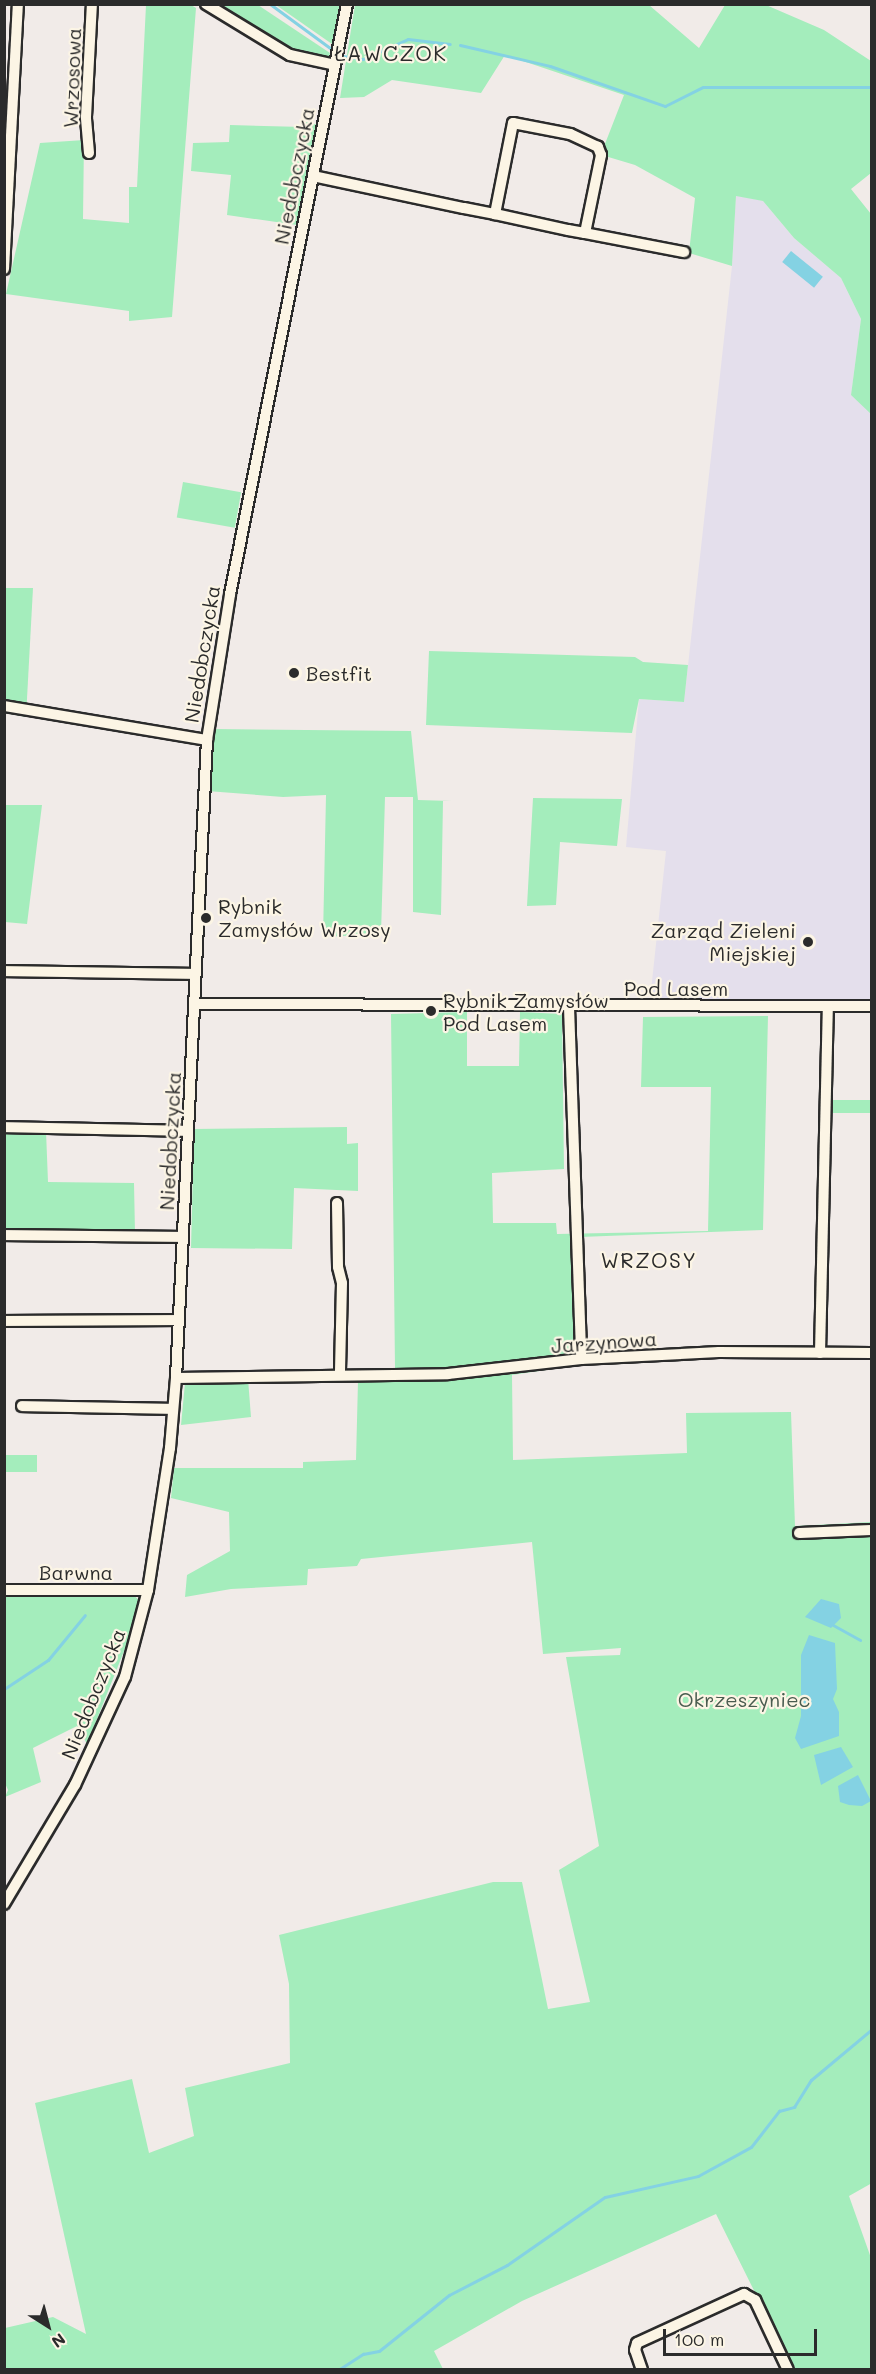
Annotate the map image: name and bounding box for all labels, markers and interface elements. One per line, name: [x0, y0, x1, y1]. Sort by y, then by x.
street label: Wrzosowa: [58, 28, 86, 128]
district label: ŁAWCZOK: [334, 40, 448, 66]
street label: Niedobczycka: [269, 106, 319, 246]
street label: Niedobczycka: [179, 584, 225, 724]
place label: Bestfit: [306, 661, 372, 685]
marker: Bestfit: [287, 666, 301, 680]
place label: Rybnik Zamysłów Wrzosy: [218, 894, 391, 941]
marker: Rybnik Zamysłów Wrzosy: [199, 911, 213, 925]
place label: Zarząd Zieleni Miejskiej: [651, 918, 796, 965]
marker: Zarząd Zieleni Miejskiej: [801, 935, 815, 949]
street label: Pod Lasem: [624, 976, 728, 1000]
place label: Rybnik Zamysłów Pod Lasem: [443, 988, 609, 1035]
marker: Rybnik Zamysłów Pod Lasem: [424, 1004, 438, 1018]
street label: Niedobczycka: [154, 1071, 186, 1211]
district label: WRZOSY: [600, 1247, 698, 1273]
street label: Jarzynowa: [550, 1326, 658, 1358]
street label: Barwna: [39, 1560, 113, 1584]
street label: Niedobczycka: [56, 1625, 130, 1763]
park label: Okrzeszyniec: [678, 1687, 810, 1711]
north arrow: [18, 2296, 78, 2356]
scale bar: [666, 2317, 820, 2355]
text: 100 m: [674, 2327, 724, 2351]
text: N: [48, 2329, 70, 2353]

